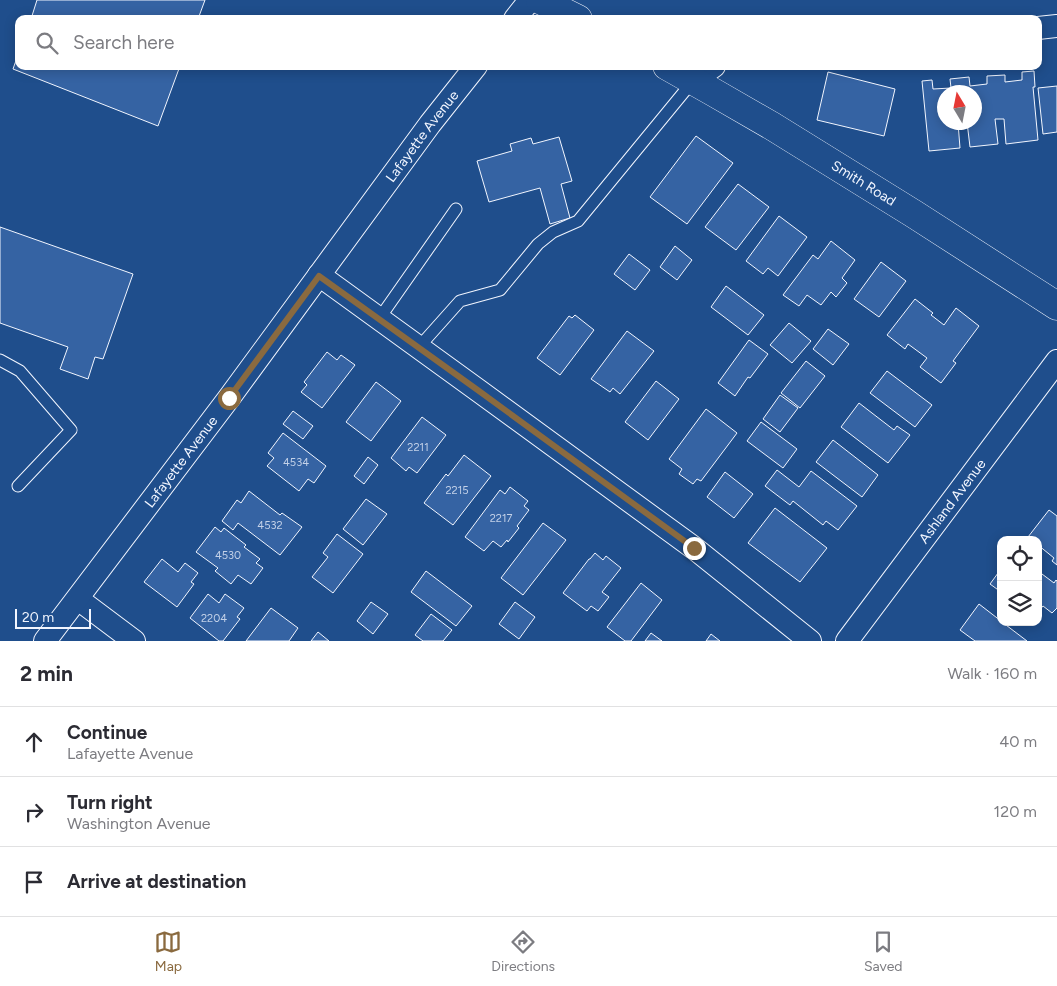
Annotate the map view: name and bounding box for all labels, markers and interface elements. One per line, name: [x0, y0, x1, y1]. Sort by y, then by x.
search box: [15, 15, 1042, 70]
icon: search: [33, 29, 61, 57]
text: Search here: [73, 31, 175, 54]
north arrow: [937, 85, 982, 130]
street label: Lafayette Avenue: [382, 87, 463, 186]
street label: Smith Road: [828, 157, 899, 210]
route start: [218, 387, 241, 410]
street label: Lafayette Avenue: [141, 412, 222, 511]
house number: 2211: [407, 441, 429, 454]
house number: 4534: [283, 456, 309, 469]
street label: Ashland Avenue: [915, 456, 990, 547]
house number: 2215: [445, 484, 469, 497]
house number: 2217: [490, 512, 512, 525]
house number: 4532: [257, 519, 283, 532]
map controls: [997, 536, 1042, 626]
button: locate: [997, 536, 1042, 581]
route end: [683, 537, 706, 560]
house number: 4530: [215, 549, 241, 562]
button: layers: [997, 581, 1042, 626]
scale bar: [15, 606, 91, 629]
text: 20 m: [22, 609, 54, 626]
house number: 2204: [201, 612, 227, 625]
text: 2 min: [20, 661, 73, 686]
text: Walk · 160 m: [947, 664, 1037, 683]
text: Continue: [67, 721, 147, 744]
icon: ahead: [20, 728, 48, 756]
text: 40 m: [999, 732, 1037, 751]
text: Lafayette Avenue: [67, 744, 193, 763]
text: Turn right: [67, 791, 153, 814]
icon: right: [20, 798, 48, 826]
text: 120 m: [994, 802, 1037, 821]
text: Washington Avenue: [67, 814, 211, 833]
icon: arrive: [20, 868, 48, 896]
text: Arrive at destination: [67, 870, 246, 893]
tab: Map: [154, 928, 182, 975]
tab: Directions: [491, 928, 555, 975]
tab: Saved: [864, 928, 903, 975]

